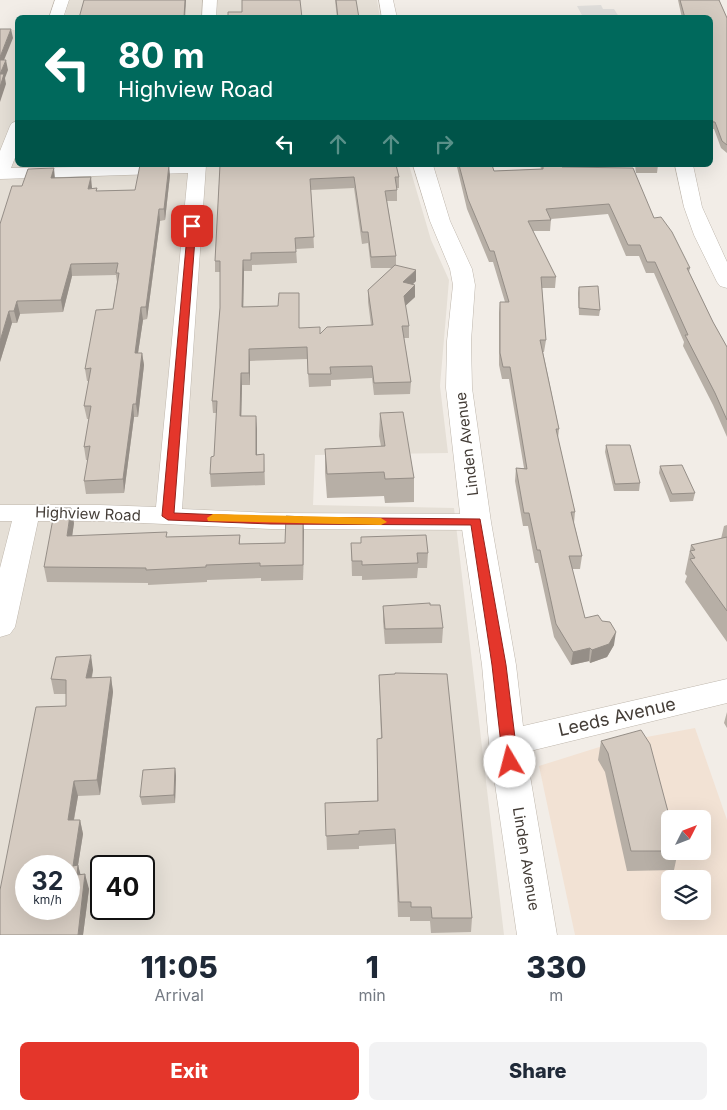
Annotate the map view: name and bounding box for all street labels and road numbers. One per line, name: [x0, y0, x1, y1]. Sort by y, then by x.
street label: Linden Avenue: [451, 391, 482, 497]
street label: Highview Road: [35, 502, 141, 525]
street label: Leeds Avenue: [556, 693, 678, 740]
street label: Linden Avenue: [509, 806, 544, 912]

